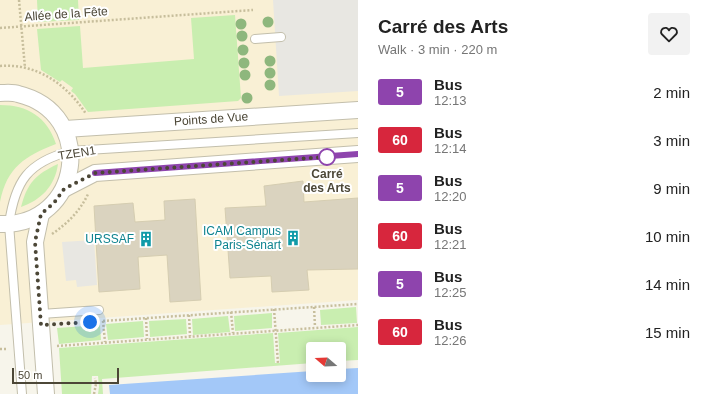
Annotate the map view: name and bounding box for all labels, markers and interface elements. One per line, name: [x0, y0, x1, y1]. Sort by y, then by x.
street label: Allée de la Fête: [24, 4, 108, 24]
button: heart: [648, 13, 690, 55]
text: Carré des Arts: [378, 16, 508, 37]
text: Walk · 3 min · 220 m: [378, 42, 497, 57]
text: Bus: [434, 76, 462, 93]
text: 5: [396, 84, 404, 100]
text: 2 min: [653, 84, 690, 101]
text: 12:13: [434, 93, 467, 108]
street label: Points de Vue: [173, 109, 249, 129]
text: Bus: [434, 124, 462, 141]
text: 60: [392, 132, 408, 148]
text: 3 min: [653, 132, 690, 149]
text: 12:14: [434, 141, 467, 156]
street label: TZEN1: [57, 143, 97, 163]
marker: Carré des Arts: [318, 148, 336, 166]
place label: Carré des Arts: [303, 167, 351, 195]
text: Bus: [434, 172, 462, 189]
text: 5: [396, 180, 404, 196]
text: 9 min: [653, 180, 690, 197]
text: 12:20: [434, 189, 467, 204]
text: Bus: [434, 220, 462, 237]
place label: ICAM Campus Paris-Sénart: [203, 224, 282, 252]
text: 60: [392, 228, 408, 244]
text: 10 min: [645, 228, 690, 245]
building icon: ICAM Campus Paris-Sénart: [284, 229, 302, 247]
building icon: URSSAF: [137, 230, 155, 248]
place label: URSSAF: [85, 232, 134, 246]
text: 12:21: [434, 237, 467, 252]
text: Bus: [434, 268, 462, 285]
text: 5: [396, 276, 404, 292]
text: 14 min: [645, 276, 690, 293]
text: 12:25: [434, 285, 467, 300]
your location: [80, 312, 100, 332]
text: Bus: [434, 316, 462, 333]
text: 60: [392, 324, 408, 340]
text: 15 min: [645, 324, 690, 341]
text: 12:26: [434, 333, 467, 348]
north arrow: [306, 342, 346, 382]
map controls: [306, 342, 346, 382]
scale bar: [12, 366, 119, 385]
text: 50 m: [18, 369, 42, 381]

